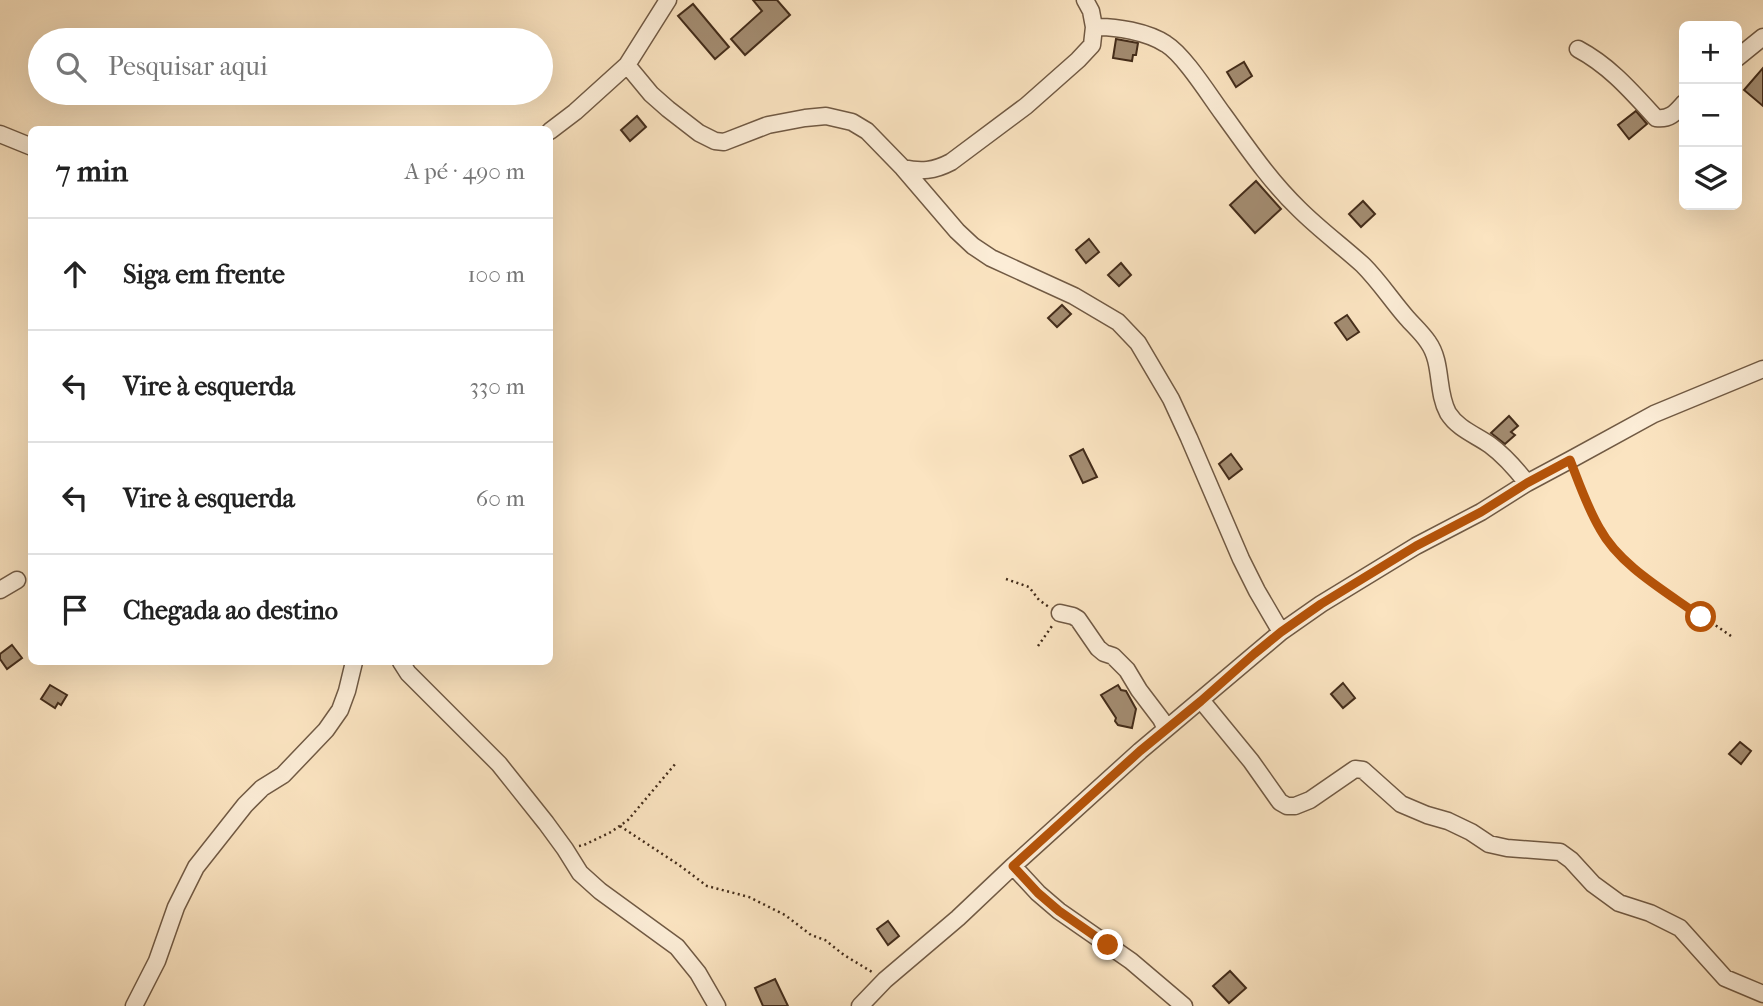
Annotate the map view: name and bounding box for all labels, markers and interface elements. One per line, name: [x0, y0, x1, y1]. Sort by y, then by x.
map controls: [1679, 21, 1742, 210]
button: +: [1679, 21, 1742, 84]
search box: [28, 28, 553, 105]
icon: search: [52, 48, 90, 86]
text: Pesquisar aqui: [108, 51, 268, 82]
button: −: [1679, 84, 1742, 147]
button: layers: [1679, 147, 1742, 210]
text: 7 min: [56, 154, 128, 189]
text: A pé · 490 m: [404, 158, 525, 185]
icon: ahead: [56, 255, 94, 293]
text: Siga em frente: [123, 259, 285, 290]
text: 100 m: [467, 261, 525, 288]
icon: left: [56, 367, 94, 405]
text: Vire à esquerda: [123, 371, 295, 402]
text: 330 m: [469, 373, 525, 400]
icon: left: [56, 479, 94, 517]
text: Vire à esquerda: [123, 483, 295, 514]
text: 60 m: [476, 485, 525, 512]
icon: arrive: [56, 591, 94, 629]
text: Chegada ao destino: [123, 595, 338, 626]
route start: [1685, 601, 1716, 632]
route end: [1092, 929, 1123, 960]

